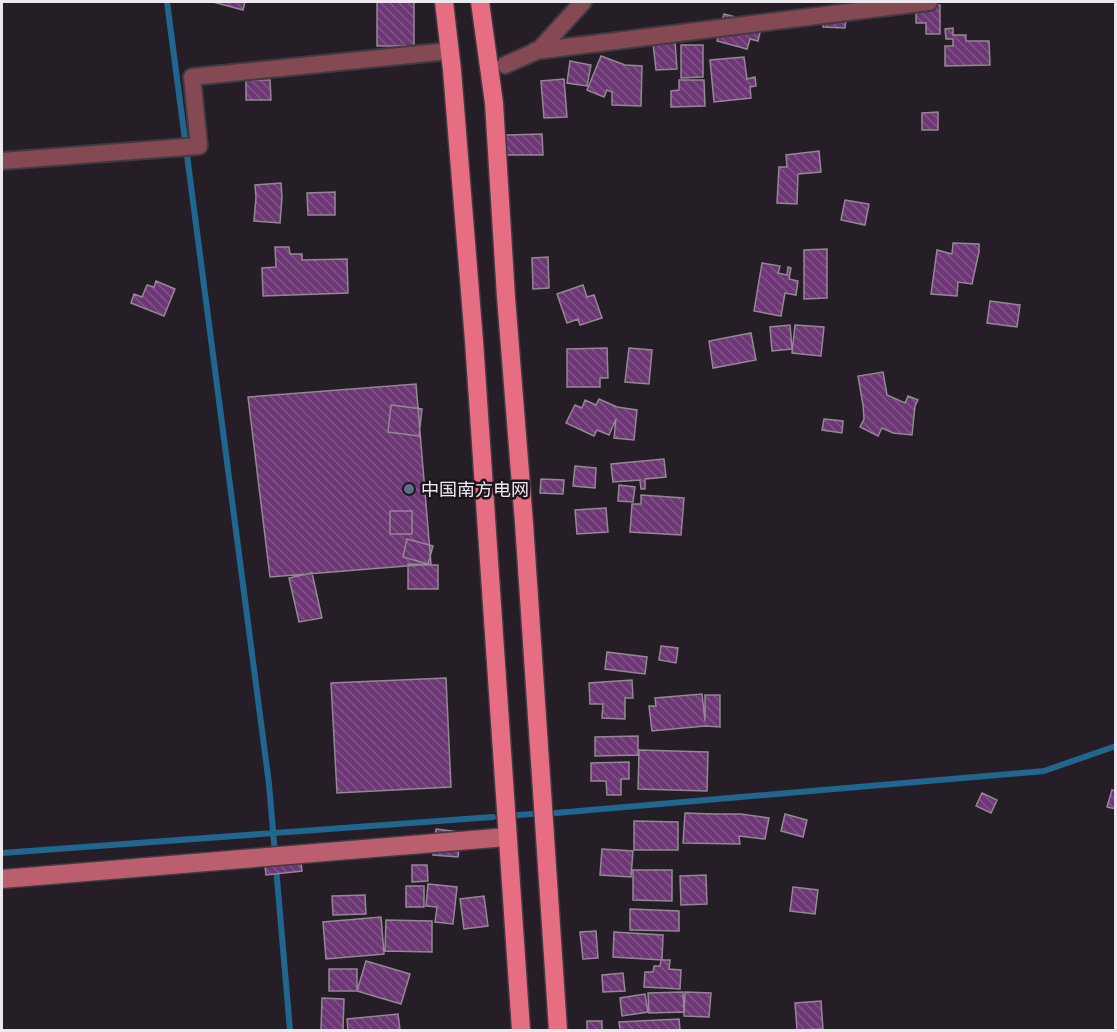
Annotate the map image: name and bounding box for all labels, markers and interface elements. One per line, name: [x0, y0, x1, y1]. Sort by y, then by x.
place label: 中国南方电网: [421, 479, 529, 500]
marker: 中国南方电网: [402, 482, 416, 496]

